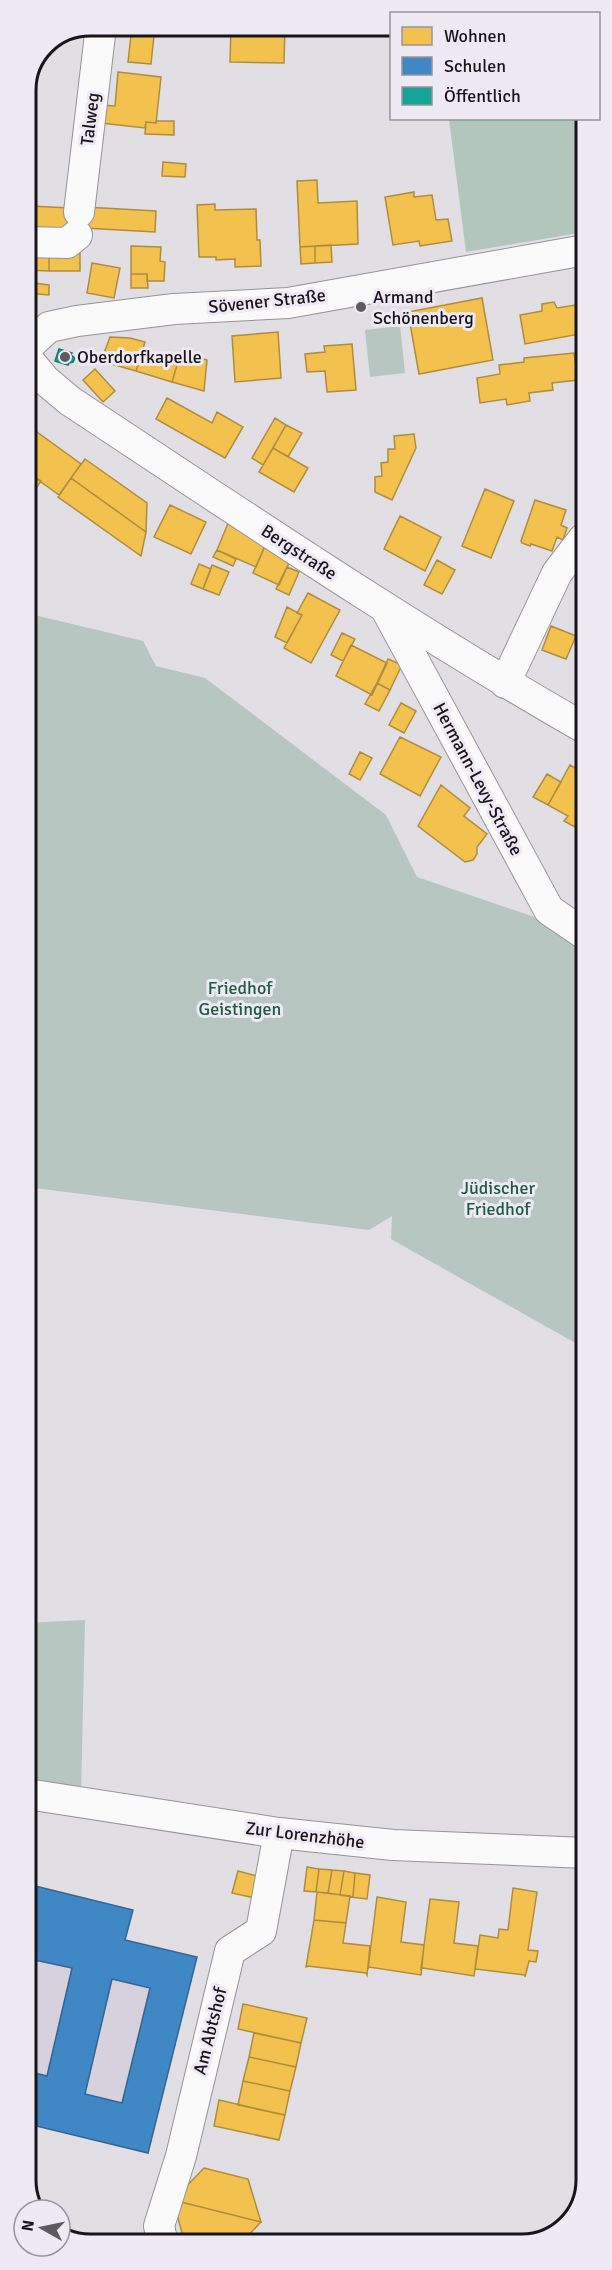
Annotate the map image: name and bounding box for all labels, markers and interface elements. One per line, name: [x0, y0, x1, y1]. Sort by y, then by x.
legend: [390, 12, 600, 120]
text: Wohnen: [444, 25, 506, 47]
text: Schulen: [444, 55, 506, 77]
text: Öffentlich: [444, 85, 521, 107]
street label: Talweg: [76, 91, 104, 147]
street label: Sövener Straße: [207, 284, 327, 318]
place label: Armand Schönenberg: [373, 286, 474, 329]
marker: Armand Schönenberg: [354, 300, 368, 314]
place label: Oberdorfkapelle: [77, 346, 202, 368]
marker: Oberdorfkapelle: [58, 350, 72, 364]
street label: Bergstraße: [257, 519, 341, 585]
street label: Hermann-Levy-Straße: [428, 699, 528, 859]
park label: Friedhof Geistingen: [199, 977, 281, 1020]
park label: Jüdischer Friedhof: [461, 1177, 535, 1220]
street label: Zur Lorenzhöhe: [244, 1817, 366, 1853]
street label: Am Abtshof: [189, 1984, 232, 2077]
north arrow: [12, 2198, 72, 2258]
text: N: [17, 2219, 39, 2233]

